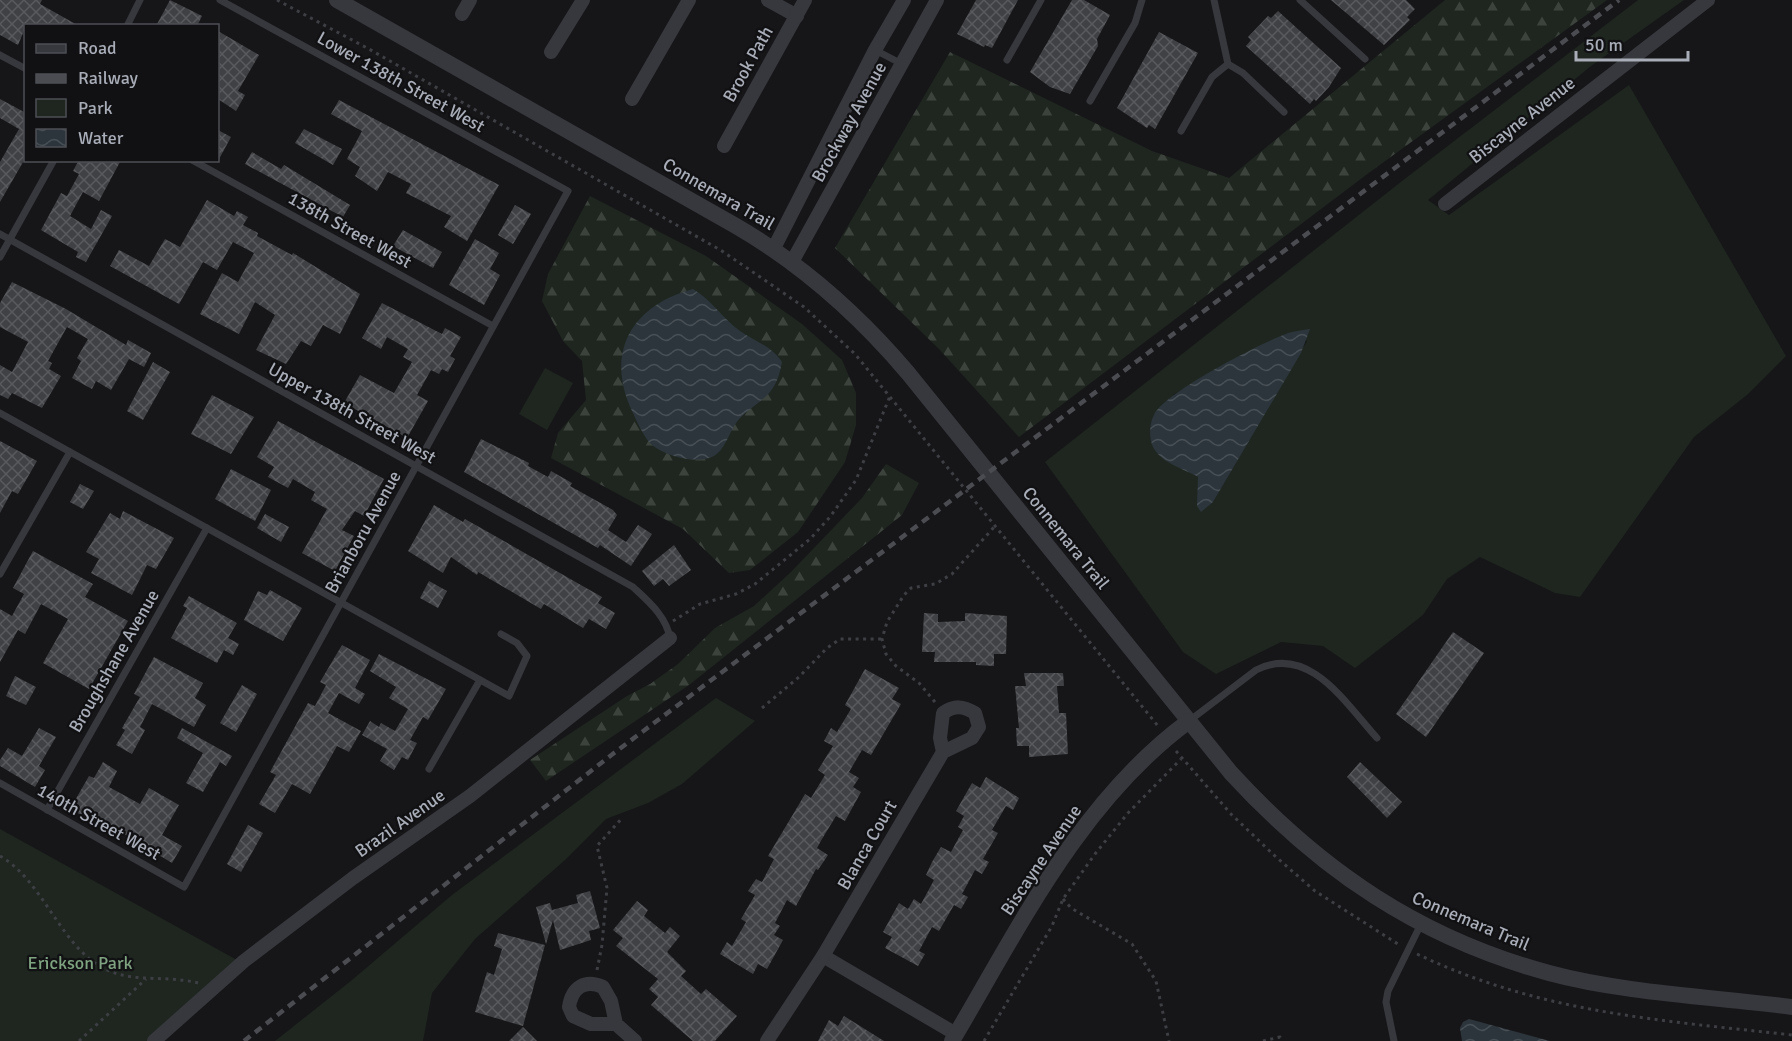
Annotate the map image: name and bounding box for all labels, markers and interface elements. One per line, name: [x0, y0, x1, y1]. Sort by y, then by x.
street label: Brook Path: [718, 22, 778, 106]
legend: [24, 24, 219, 162]
scale bar: [1576, 24, 1688, 62]
street label: Lower 138th Street West: [313, 27, 489, 137]
text: 50 m: [1585, 34, 1623, 56]
text: Road: [78, 37, 117, 59]
street label: Brockway Avenue: [807, 58, 891, 186]
text: Railway: [78, 67, 139, 89]
street label: Biscayne Avenue: [1465, 72, 1579, 168]
text: Park: [78, 97, 113, 119]
text: Water: [78, 127, 124, 149]
street label: Connemara Trail: [659, 153, 779, 235]
street label: 138th Street West: [284, 187, 416, 273]
street label: Upper 138th Street West: [264, 358, 440, 468]
street label: Brianboru Avenue: [320, 467, 406, 597]
street label: Connemara Trail: [1018, 482, 1114, 594]
street label: Broughshane Avenue: [64, 586, 164, 736]
street label: 140th Street West: [33, 779, 165, 865]
street label: Brazil Avenue: [351, 784, 449, 862]
street label: Blanca Court: [832, 796, 902, 894]
street label: Biscayne Avenue: [996, 801, 1086, 919]
street label: Connemara Trail: [1409, 886, 1533, 956]
park label: Erickson Park: [27, 952, 133, 974]

